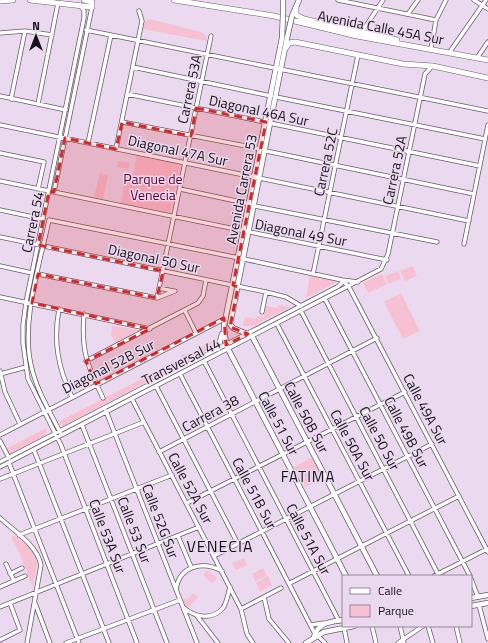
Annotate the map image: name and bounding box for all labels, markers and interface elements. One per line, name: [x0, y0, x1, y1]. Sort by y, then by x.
street label: Avenida Calle 45A Sur: [316, 4, 446, 50]
north arrow: [16, 16, 56, 56]
text: N: [32, 18, 40, 34]
street label: Carrera 53A: [171, 52, 207, 126]
street label: Diagonal 46A Sur: [207, 89, 311, 131]
street label: Carrera 52C: [308, 125, 343, 198]
street label: Diagonal 47A Sur: [126, 129, 230, 171]
street label: Avenida Carrera 53: [220, 132, 262, 246]
street label: Carrera 52A: [376, 133, 412, 207]
park label: Parque de Venecia: [123, 168, 183, 205]
street label: Carrera 54: [15, 189, 49, 254]
street label: Diagonal 49 Sur: [253, 213, 349, 251]
street label: Diagonal 50 Sur: [106, 238, 202, 278]
street label: Transversal 44: [138, 332, 224, 390]
street label: Diagonal 52B Sur: [58, 333, 158, 398]
street label: Calle 49A Sur: [398, 370, 454, 449]
street label: Calle 50B Sur: [279, 377, 335, 457]
street label: Calle 51 Sur: [253, 387, 305, 459]
street label: Carrera 38: [178, 389, 242, 437]
street label: Calle 49B Sur: [379, 392, 435, 472]
street label: Calle 50 Sur: [354, 402, 406, 474]
street label: Calle 50A Sur: [325, 406, 381, 485]
street label: Calle 52A Sur: [163, 449, 219, 528]
street label: Calle 51B Sur: [227, 453, 283, 533]
district label: FATIMA: [281, 465, 335, 488]
street label: Calle 52G Sur: [137, 481, 185, 562]
street label: Calle 53 Sur: [113, 494, 157, 567]
street label: Calle 53A Sur: [84, 496, 132, 576]
street label: Calle 51A Sur: [281, 500, 337, 579]
district label: VENECIA: [187, 534, 253, 558]
legend: [342, 575, 472, 627]
text: Calle: [378, 581, 402, 600]
text: Parque: [378, 601, 414, 620]

